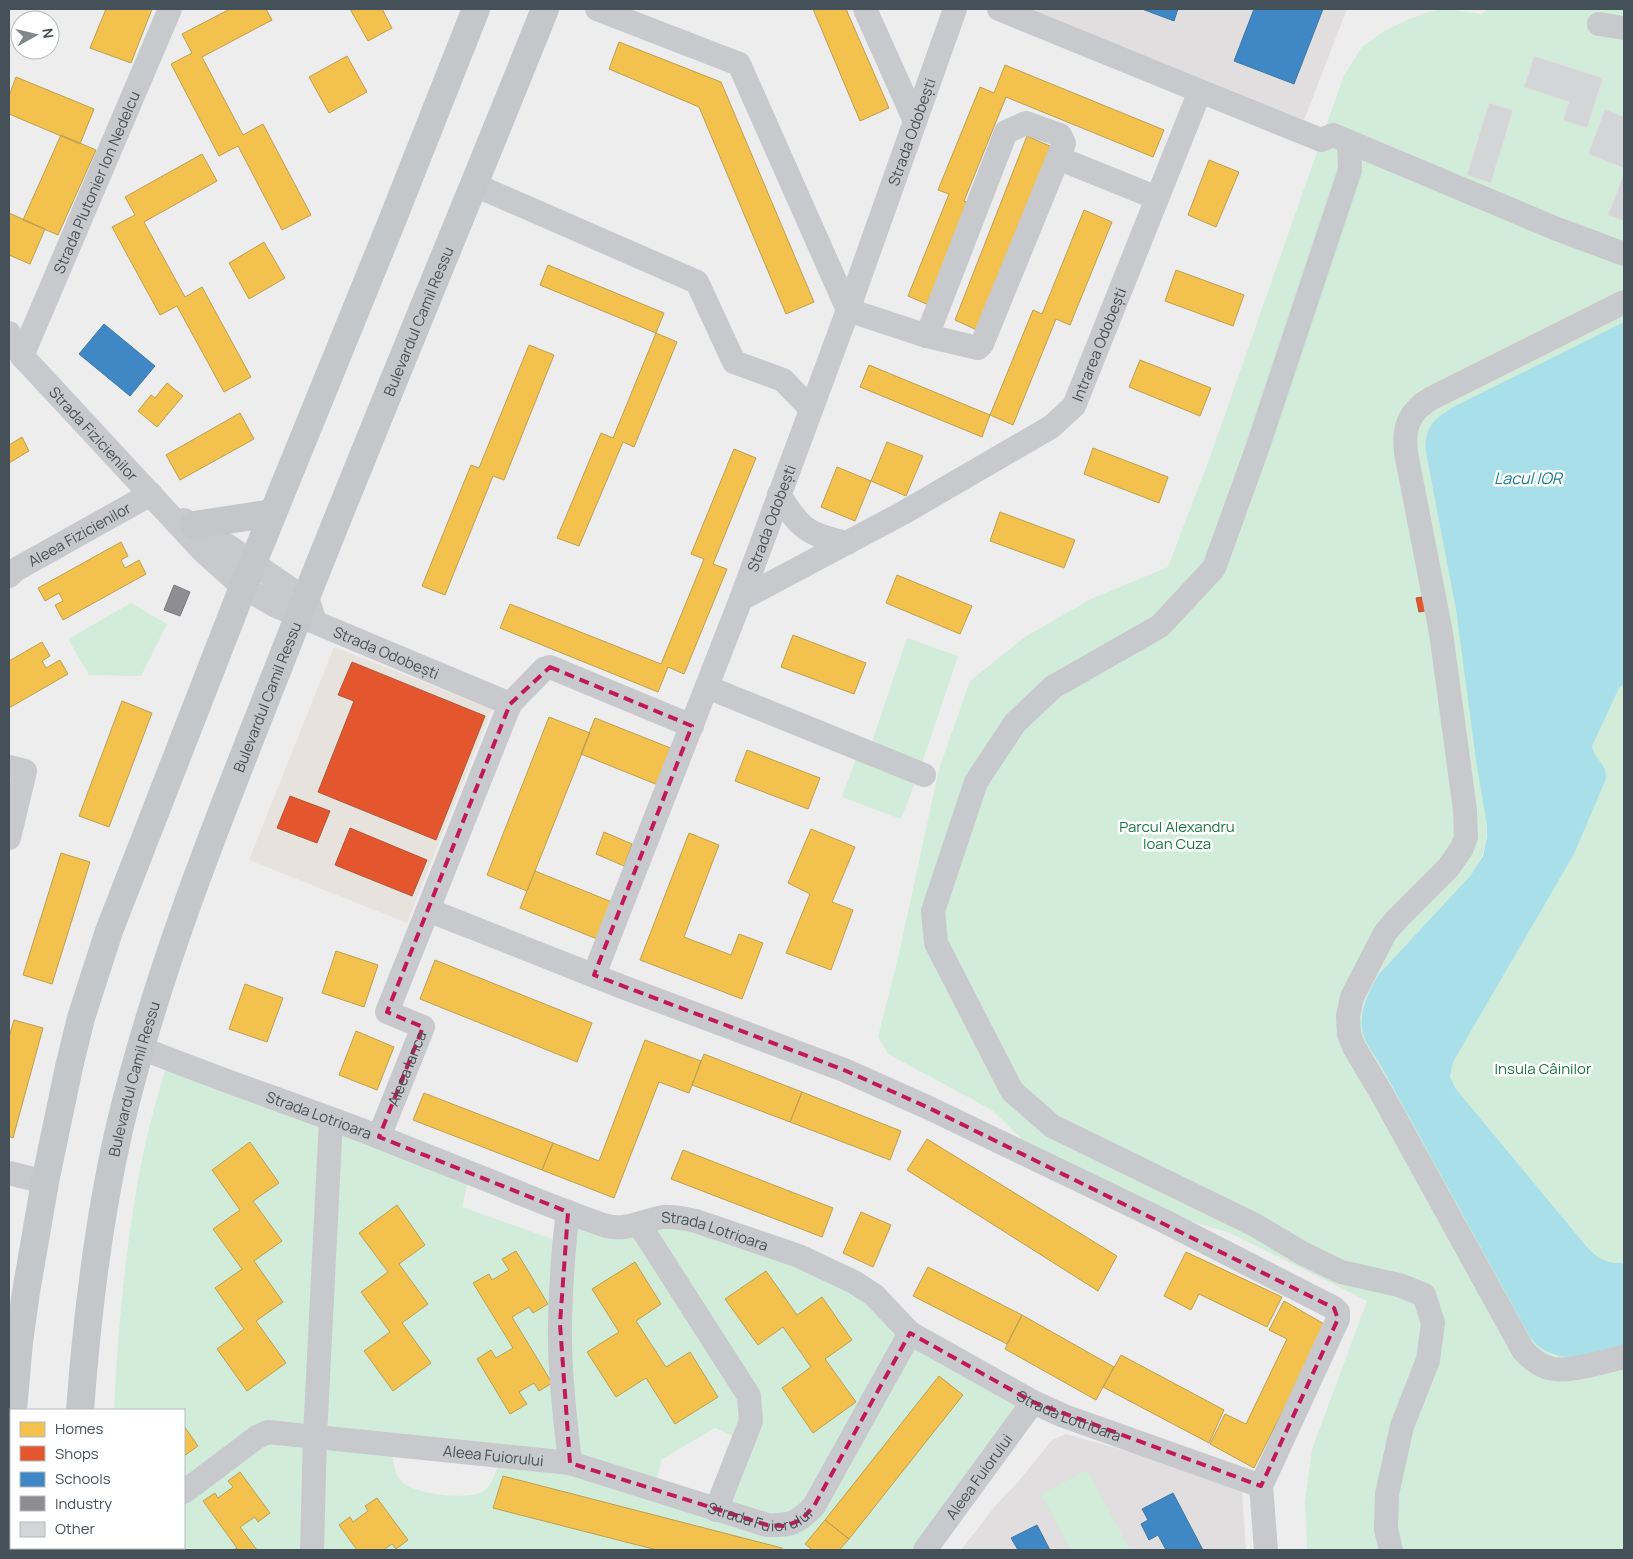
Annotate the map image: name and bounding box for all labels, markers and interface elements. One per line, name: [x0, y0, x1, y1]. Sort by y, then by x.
north arrow: [10, 10, 60, 60]
text: N: [38, 27, 58, 39]
street label: Strada Odobești: [883, 75, 940, 188]
street label: Strada Plutonier Ion Nedelcu: [48, 88, 144, 277]
street label: Bulevardul Camil Ressu: [378, 243, 458, 399]
street label: Intrarea Odobești: [1066, 284, 1131, 404]
street label: Strada Fizicienilor: [45, 382, 143, 486]
street label: Strada Odobești: [742, 462, 800, 575]
water label: Lacul IOR: [1494, 467, 1564, 489]
street label: Aleea Fizicienilor: [24, 497, 135, 571]
street label: Bulevardul Camil Ressu: [228, 619, 306, 775]
street label: Strada Odobești: [330, 621, 442, 684]
park label: Parcul Alexandru Ioan Cuza: [1119, 816, 1235, 854]
street label: Bulevardul Camil Ressu: [103, 999, 164, 1159]
street label: Aleea Ianca: [382, 1028, 431, 1109]
park label: Insula Câinilor: [1495, 1058, 1592, 1079]
street label: Strada Lotrioara: [263, 1086, 375, 1144]
street label: Strada Lotrioara: [661, 1206, 771, 1255]
street label: Strada Lotrioara: [1013, 1385, 1124, 1446]
legend: [10, 1409, 185, 1549]
text: Homes: [55, 1418, 104, 1439]
street label: Aleea Fuiorului: [940, 1430, 1017, 1523]
street label: Aleea Fuiorului: [442, 1440, 545, 1471]
text: Shops: [55, 1443, 99, 1464]
text: Schools: [55, 1468, 111, 1489]
text: Industry: [55, 1493, 112, 1514]
street label: Strada Fuiorului: [705, 1496, 817, 1536]
text: Other: [55, 1518, 96, 1539]

